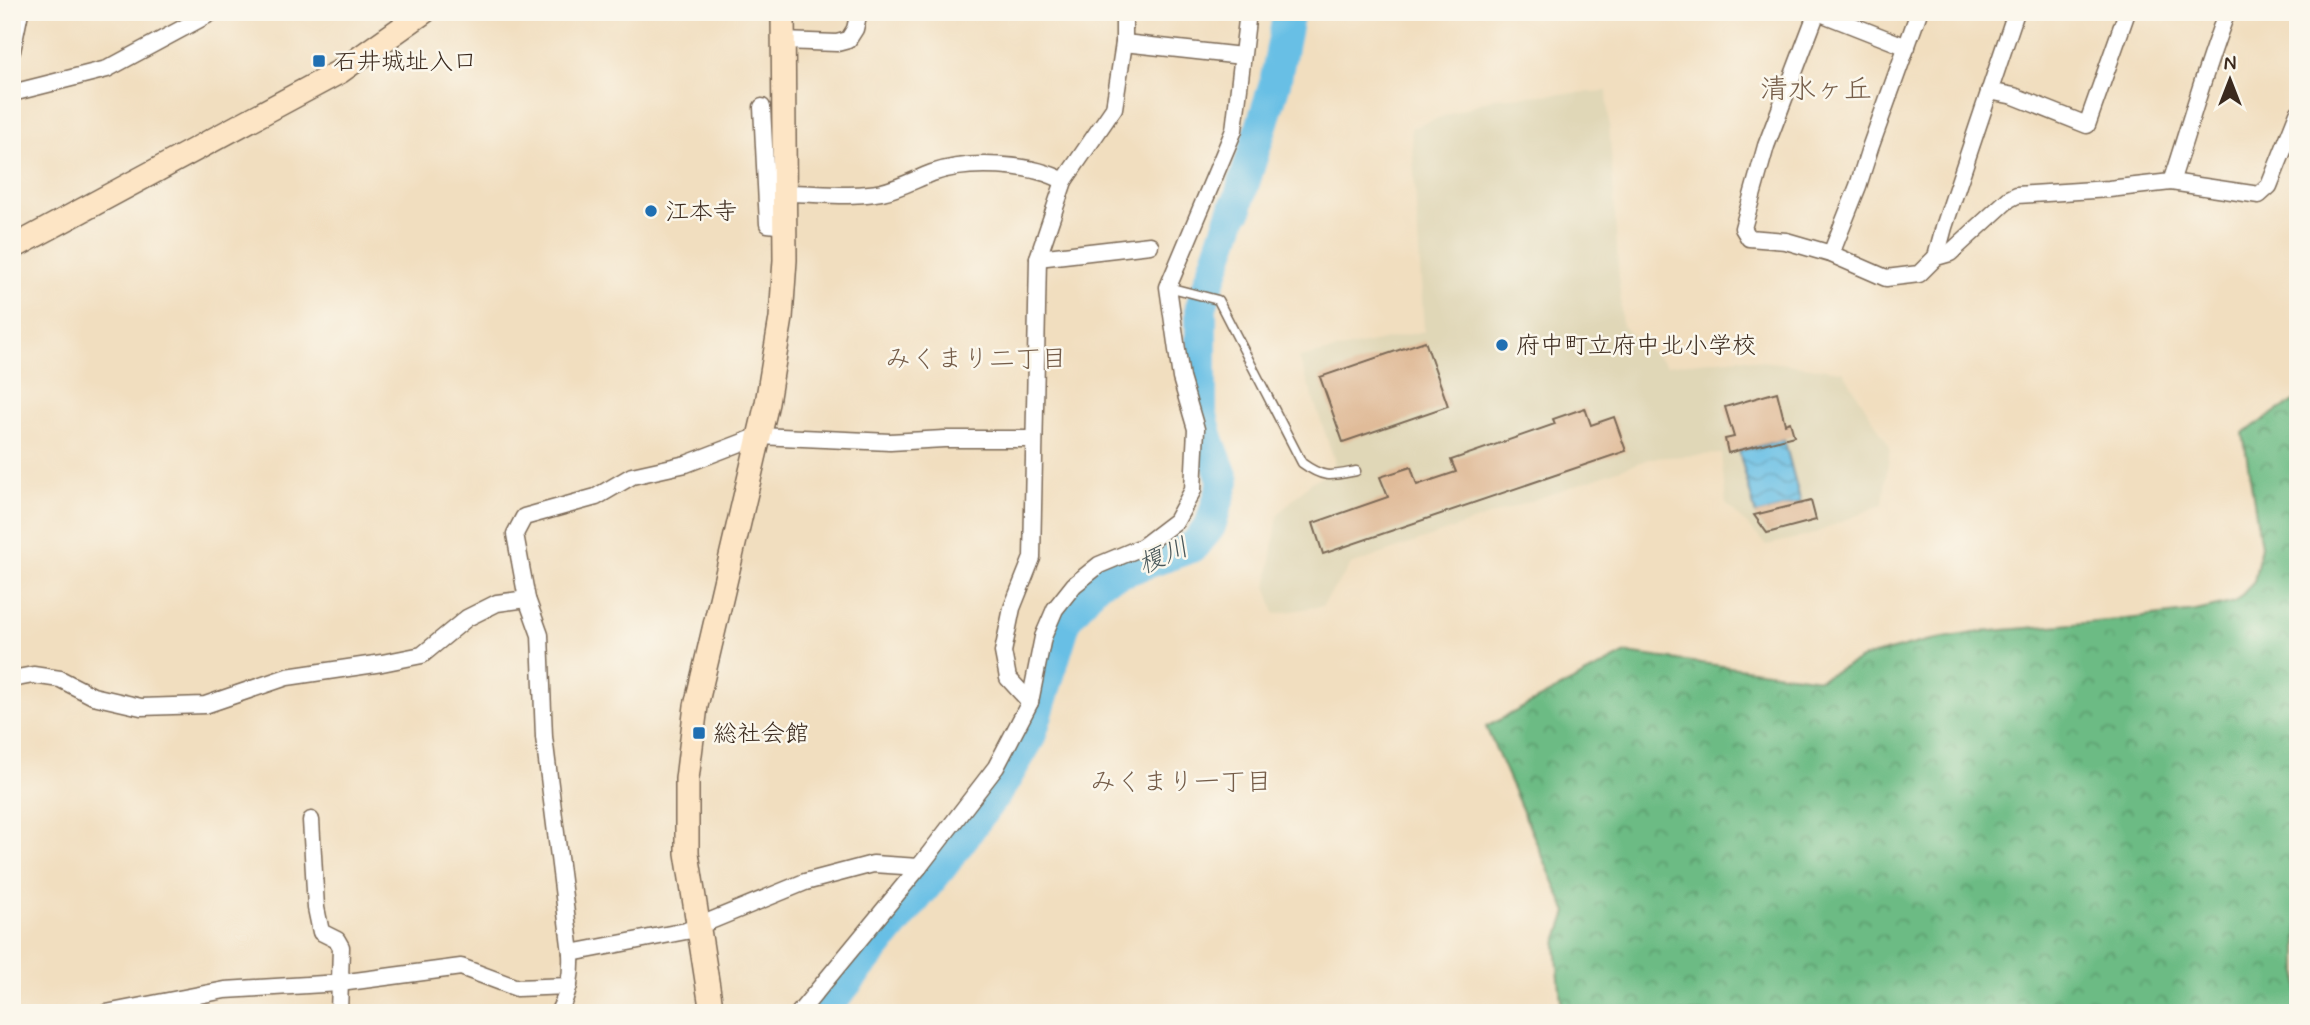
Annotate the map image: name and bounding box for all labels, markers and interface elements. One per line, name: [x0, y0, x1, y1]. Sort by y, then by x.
north arrow: [2194, 46, 2264, 116]
place label: 石井城址入口: [333, 47, 477, 78]
text: N: [2224, 52, 2236, 77]
marker: 石井城址入口: [311, 53, 327, 69]
district label: 清水ヶ丘: [1760, 72, 1872, 109]
place label: 江本寺: [665, 197, 737, 228]
marker: 江本寺: [643, 203, 659, 219]
place label: 府中町立府中北小学校: [1516, 331, 1756, 362]
marker: 府中町立府中北小学校: [1494, 337, 1510, 353]
district label: みくまり二丁目: [885, 343, 1067, 377]
water label: 榎川: [1133, 531, 1194, 583]
place label: 総社会館: [713, 719, 809, 750]
marker: 総社会館: [691, 725, 707, 741]
district label: みくまり一丁目: [1090, 766, 1272, 800]

